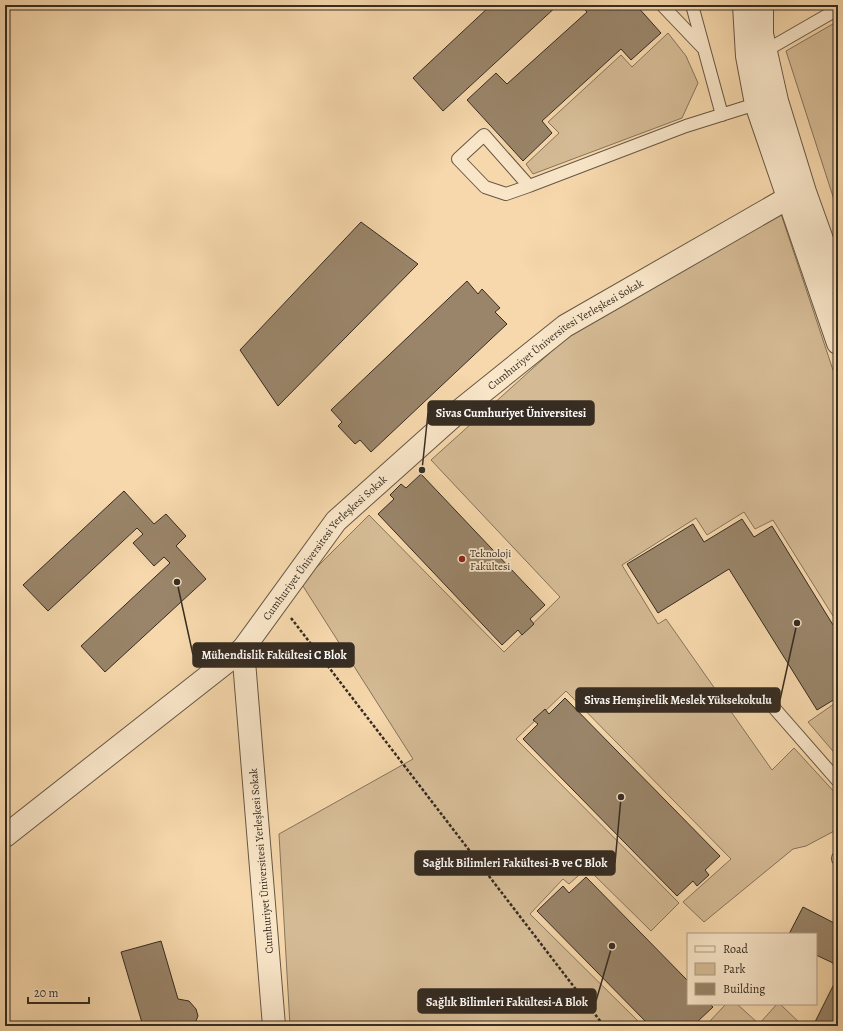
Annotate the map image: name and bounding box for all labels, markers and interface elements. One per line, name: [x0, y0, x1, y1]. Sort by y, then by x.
street label: Cumhuriyet Üniversitesi Yerleşkesi Sokak: [484, 275, 646, 393]
callout: Sivas Cumhuriyet Üniversitesi: [428, 401, 594, 425]
text: Sivas Cumhuriyet Üniversitesi: [436, 405, 587, 421]
street label: Cumhuriyet Üniversitesi Yerleşkesi Sokak: [259, 472, 391, 623]
place label: Teknoloji Fakültesi: [470, 546, 511, 574]
marker: Teknoloji Fakültesi: [457, 554, 467, 564]
callout: Mühendislik Fakültesi C Blok: [193, 643, 354, 667]
text: Mühendislik Fakültesi C Blok: [201, 647, 347, 663]
callout: Sivas Hemşirelik Meslek Yüksekokulu: [576, 688, 780, 712]
text: Sivas Hemşirelik Meslek Yüksekokulu: [584, 692, 772, 708]
street label: Cumhuriyet Üniversitesi Yerleşkesi Sokak: [246, 767, 277, 954]
callout: Sağlık Bilimleri Fakültesi-B ve C Blok: [415, 851, 615, 875]
text: Sağlık Bilimleri Fakültesi-B ve C Blok: [423, 855, 608, 871]
legend: [687, 933, 817, 1005]
text: Road: [723, 941, 749, 957]
text: Park: [723, 961, 746, 977]
scale bar: [28, 979, 89, 1005]
text: Building: [723, 981, 765, 997]
text: 20 m: [34, 985, 58, 1001]
callout: Sağlık Bilimleri Fakültesi-A Blok: [418, 989, 596, 1013]
text: Sağlık Bilimleri Fakültesi-A Blok: [426, 994, 589, 1010]

